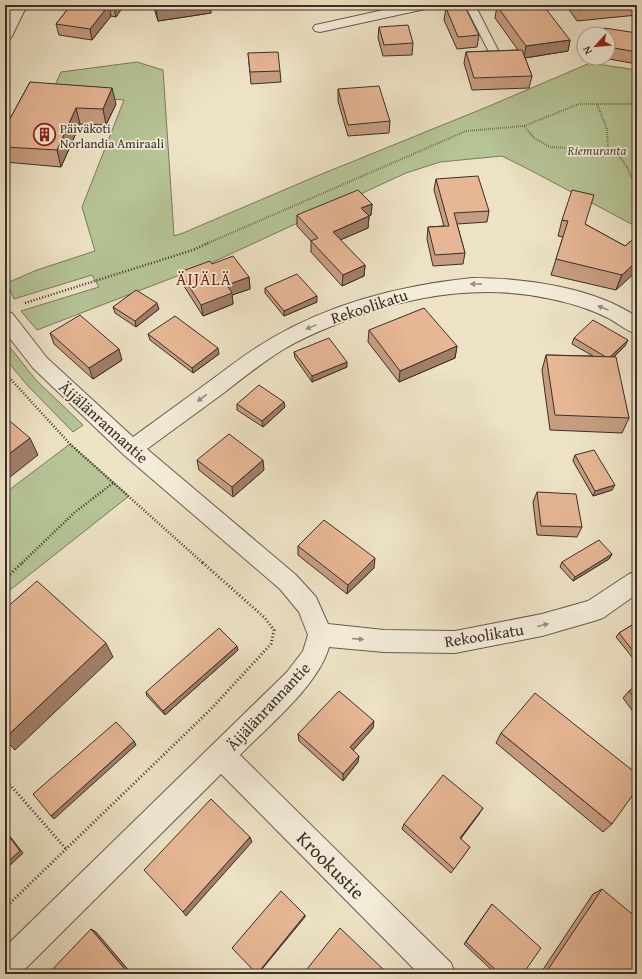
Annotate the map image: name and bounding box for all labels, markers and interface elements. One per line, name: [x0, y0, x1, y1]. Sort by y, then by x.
north arrow: [576, 26, 616, 66]
text: N: [578, 43, 596, 57]
place label: Päiväkoti Norlandia Amiraali: [60, 119, 165, 153]
building icon: Päiväkoti Norlandia Amiraali: [32, 122, 58, 148]
park label: Riemuranta: [567, 141, 626, 160]
district label: ÄIJÄLÄ: [176, 266, 232, 291]
one-way arrow: [470, 281, 482, 288]
street label: Rekoolikatu: [327, 282, 411, 330]
one-way arrow: [597, 304, 609, 311]
one-way arrow: [304, 324, 316, 330]
street label: Äijälänrannantie: [54, 375, 154, 469]
one-way arrow: [197, 393, 208, 402]
street label: Rekoolikatu: [443, 617, 526, 653]
one-way arrow: [536, 621, 549, 627]
one-way arrow: [352, 635, 364, 642]
street label: Äijälänrannantie: [221, 656, 315, 756]
street label: Krookustie: [290, 824, 372, 906]

